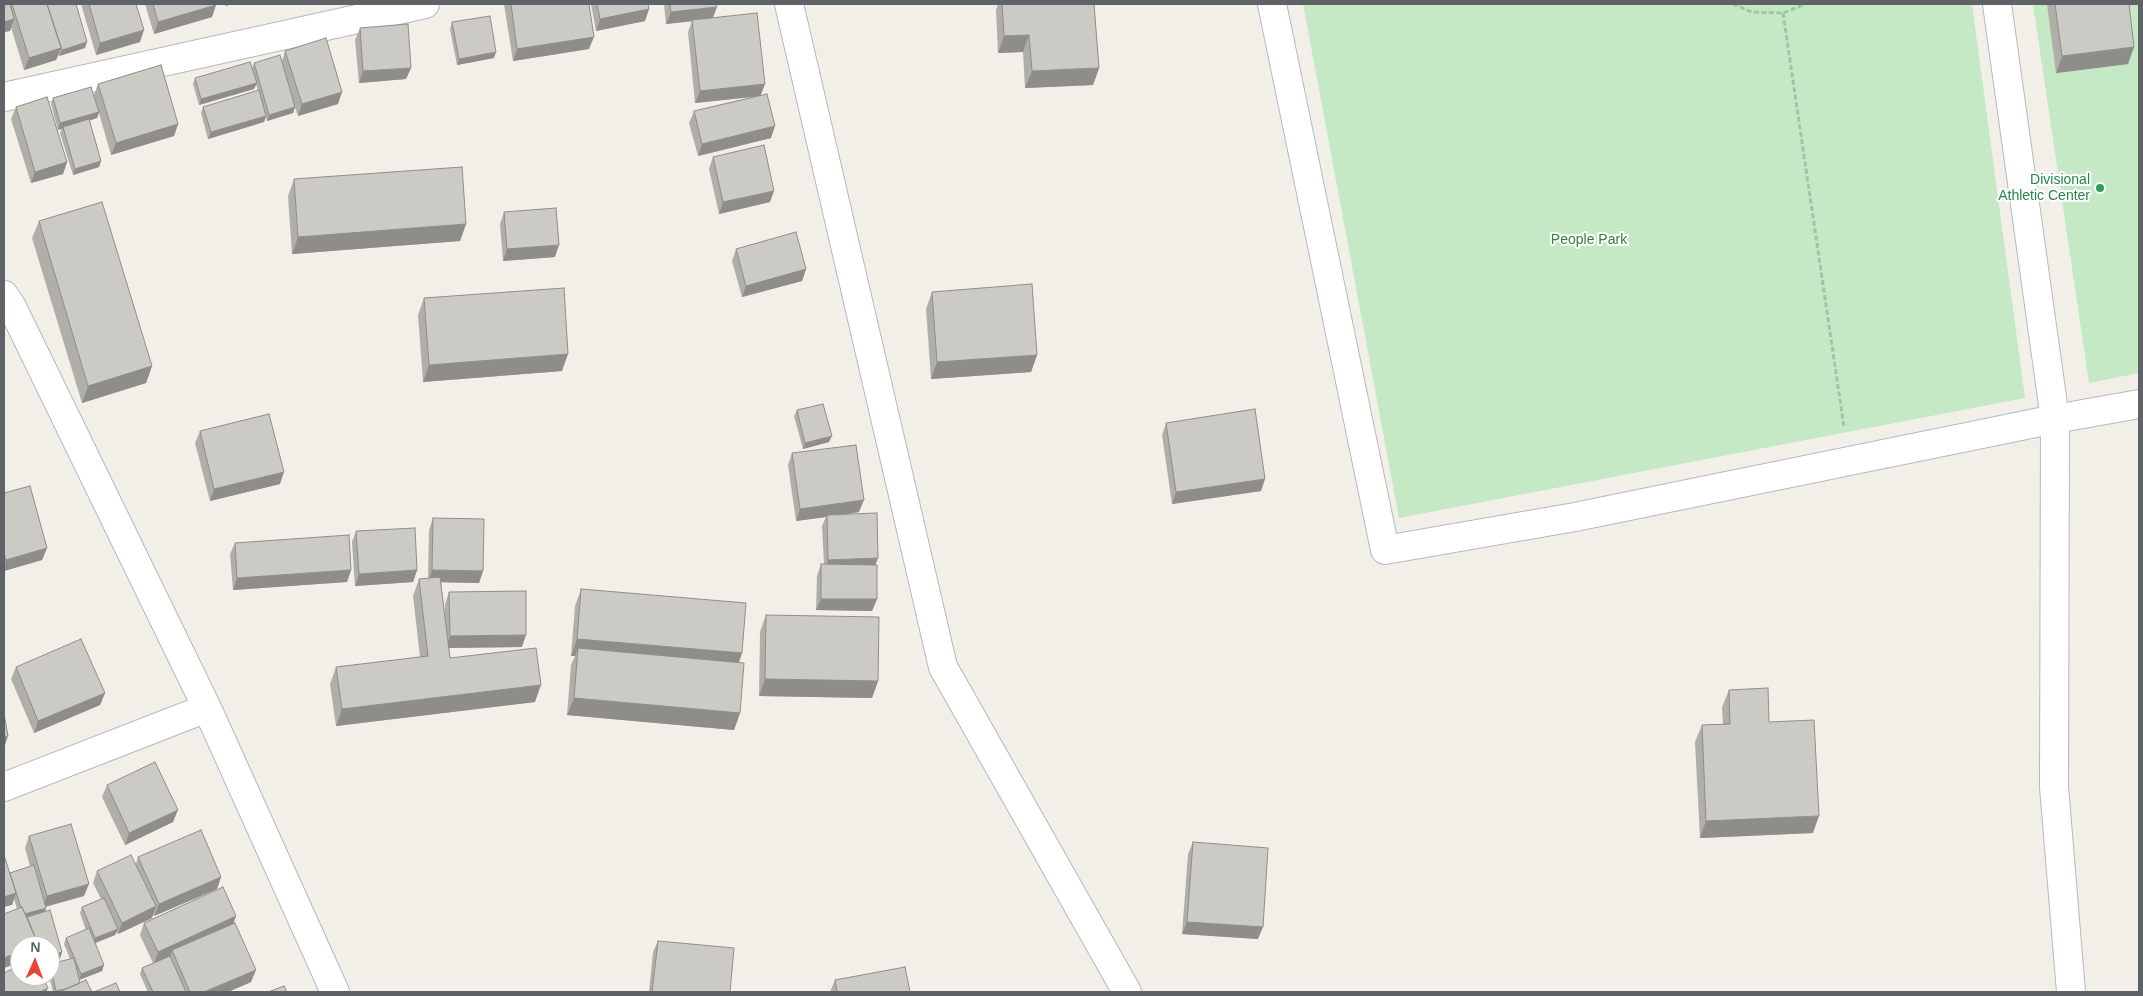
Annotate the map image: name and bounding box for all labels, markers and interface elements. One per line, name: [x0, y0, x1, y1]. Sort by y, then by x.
place label: Divisional Athletic Center: [1998, 172, 2090, 204]
marker: Divisional Athletic Center: [2094, 182, 2106, 194]
park label: People Park: [1551, 232, 1627, 248]
north arrow: [10, 936, 60, 986]
text: N: [30, 939, 41, 955]

